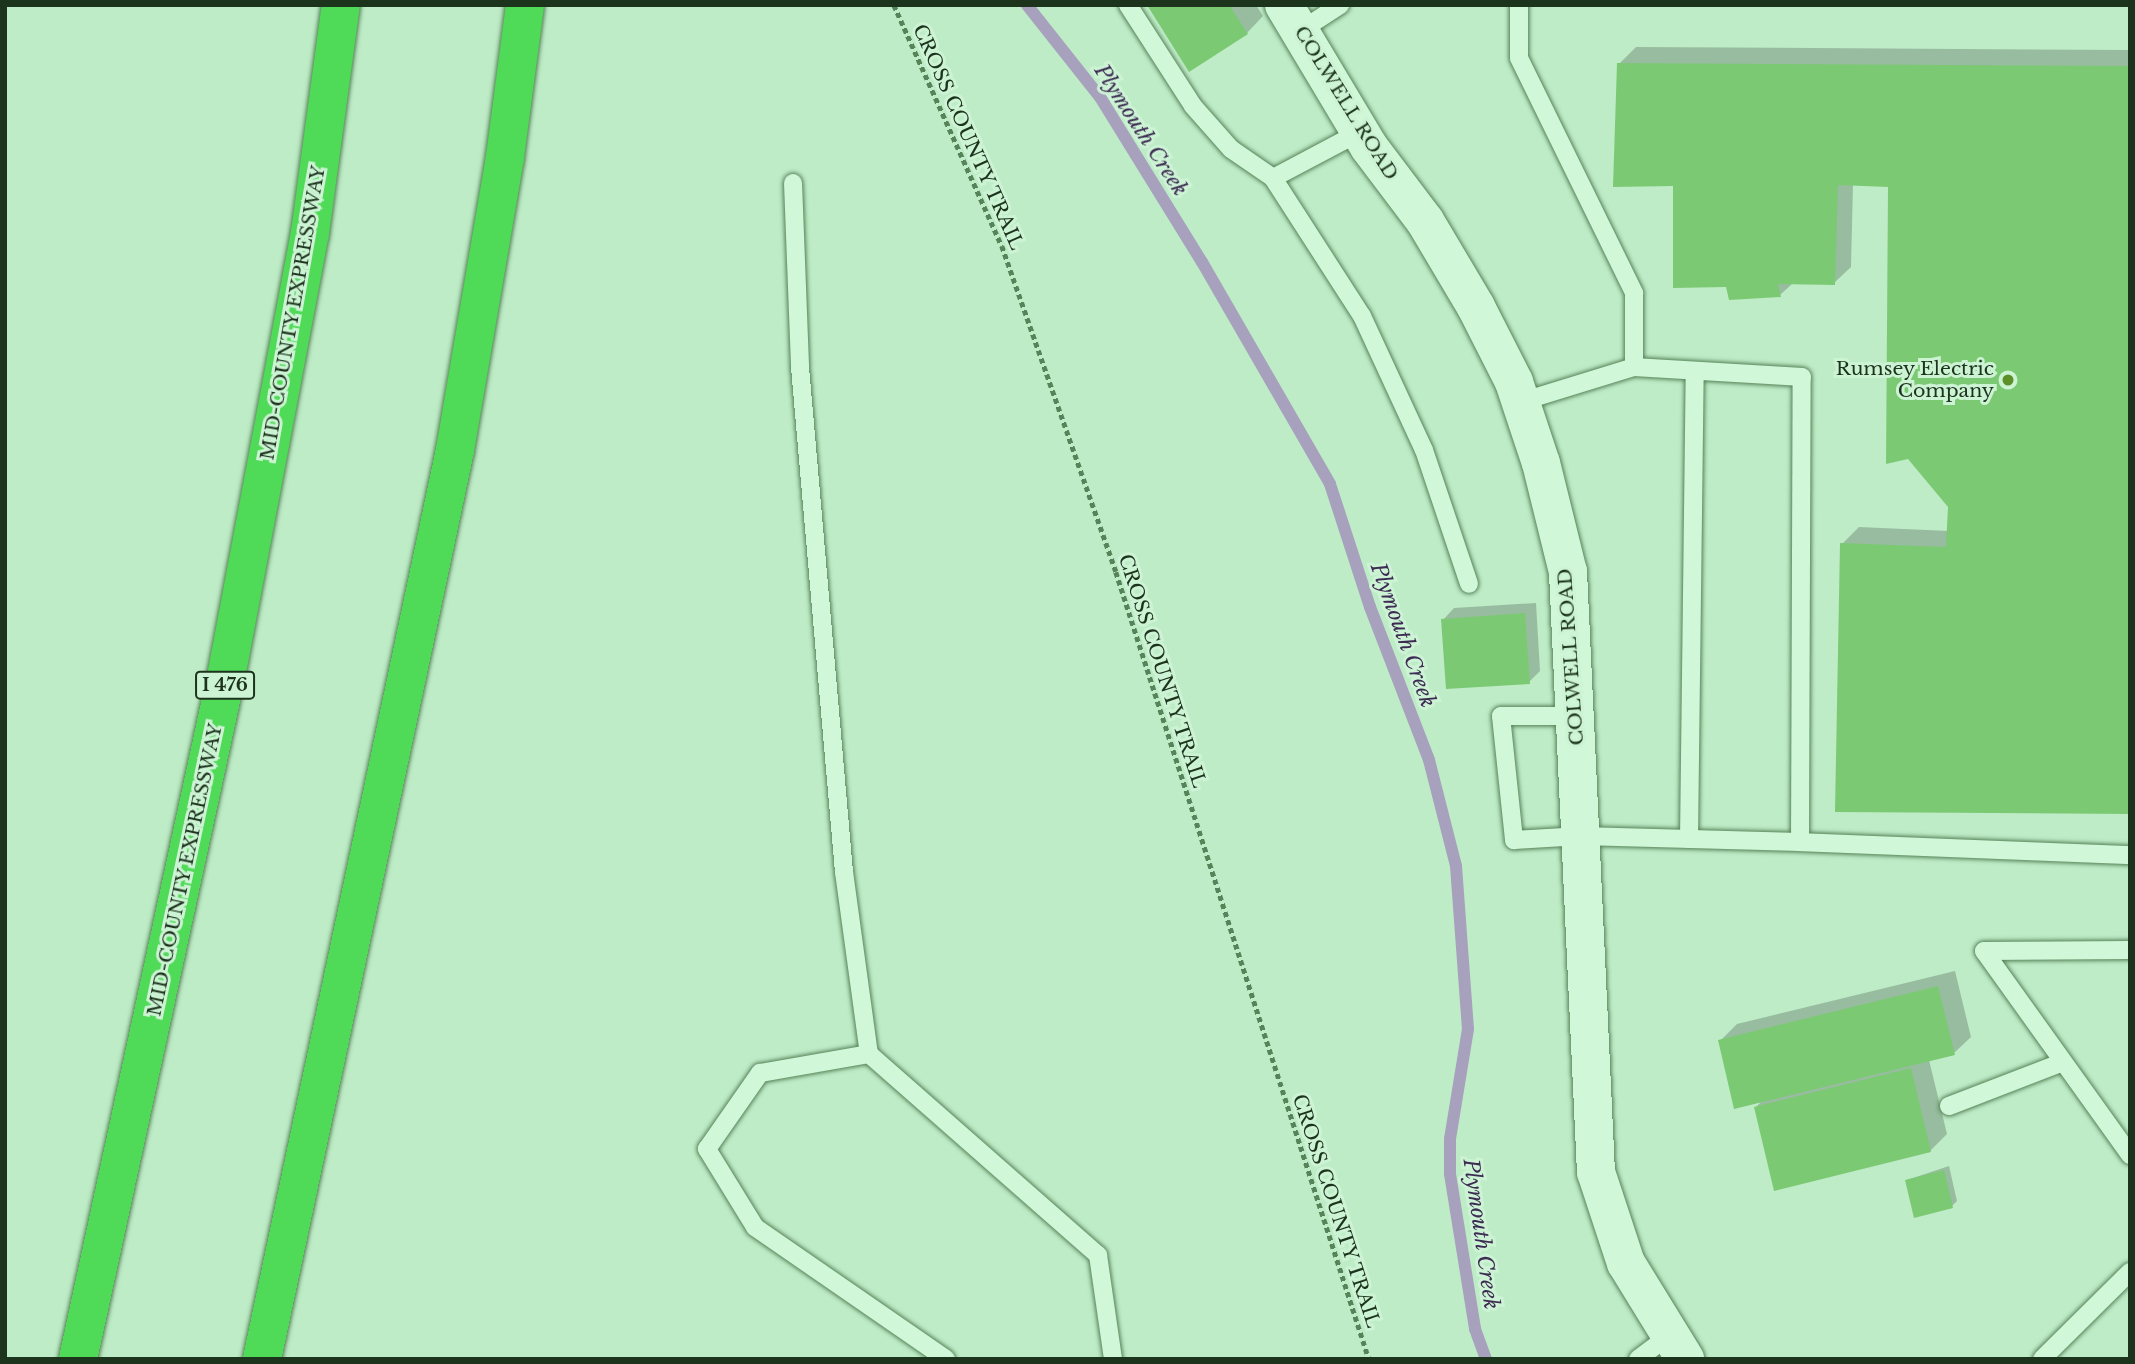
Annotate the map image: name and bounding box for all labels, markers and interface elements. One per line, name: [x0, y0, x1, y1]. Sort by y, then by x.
street label: CROSS COUNTY TRAIL: [908, 20, 1028, 254]
street label: COLWELL ROAD: [1289, 22, 1403, 184]
water label: Plymouth Creek: [1089, 59, 1193, 201]
street label: MID-COUNTY EXPRESSWAY: [256, 164, 330, 462]
place label: Rumsey Electric Company: [1835, 358, 1994, 402]
marker: Rumsey Electric Company: [2000, 372, 2016, 388]
street label: CROSS COUNTY TRAIL: [1113, 551, 1211, 791]
water label: Plymouth Creek: [1365, 559, 1441, 711]
street label: COLWELL ROAD: [1553, 568, 1589, 746]
road number: I 476: [194, 670, 256, 700]
street label: MID-COUNTY EXPRESSWAY: [143, 721, 227, 1019]
street label: CROSS COUNTY TRAIL: [1287, 1091, 1385, 1331]
water label: Plymouth Creek: [1458, 1157, 1504, 1311]

